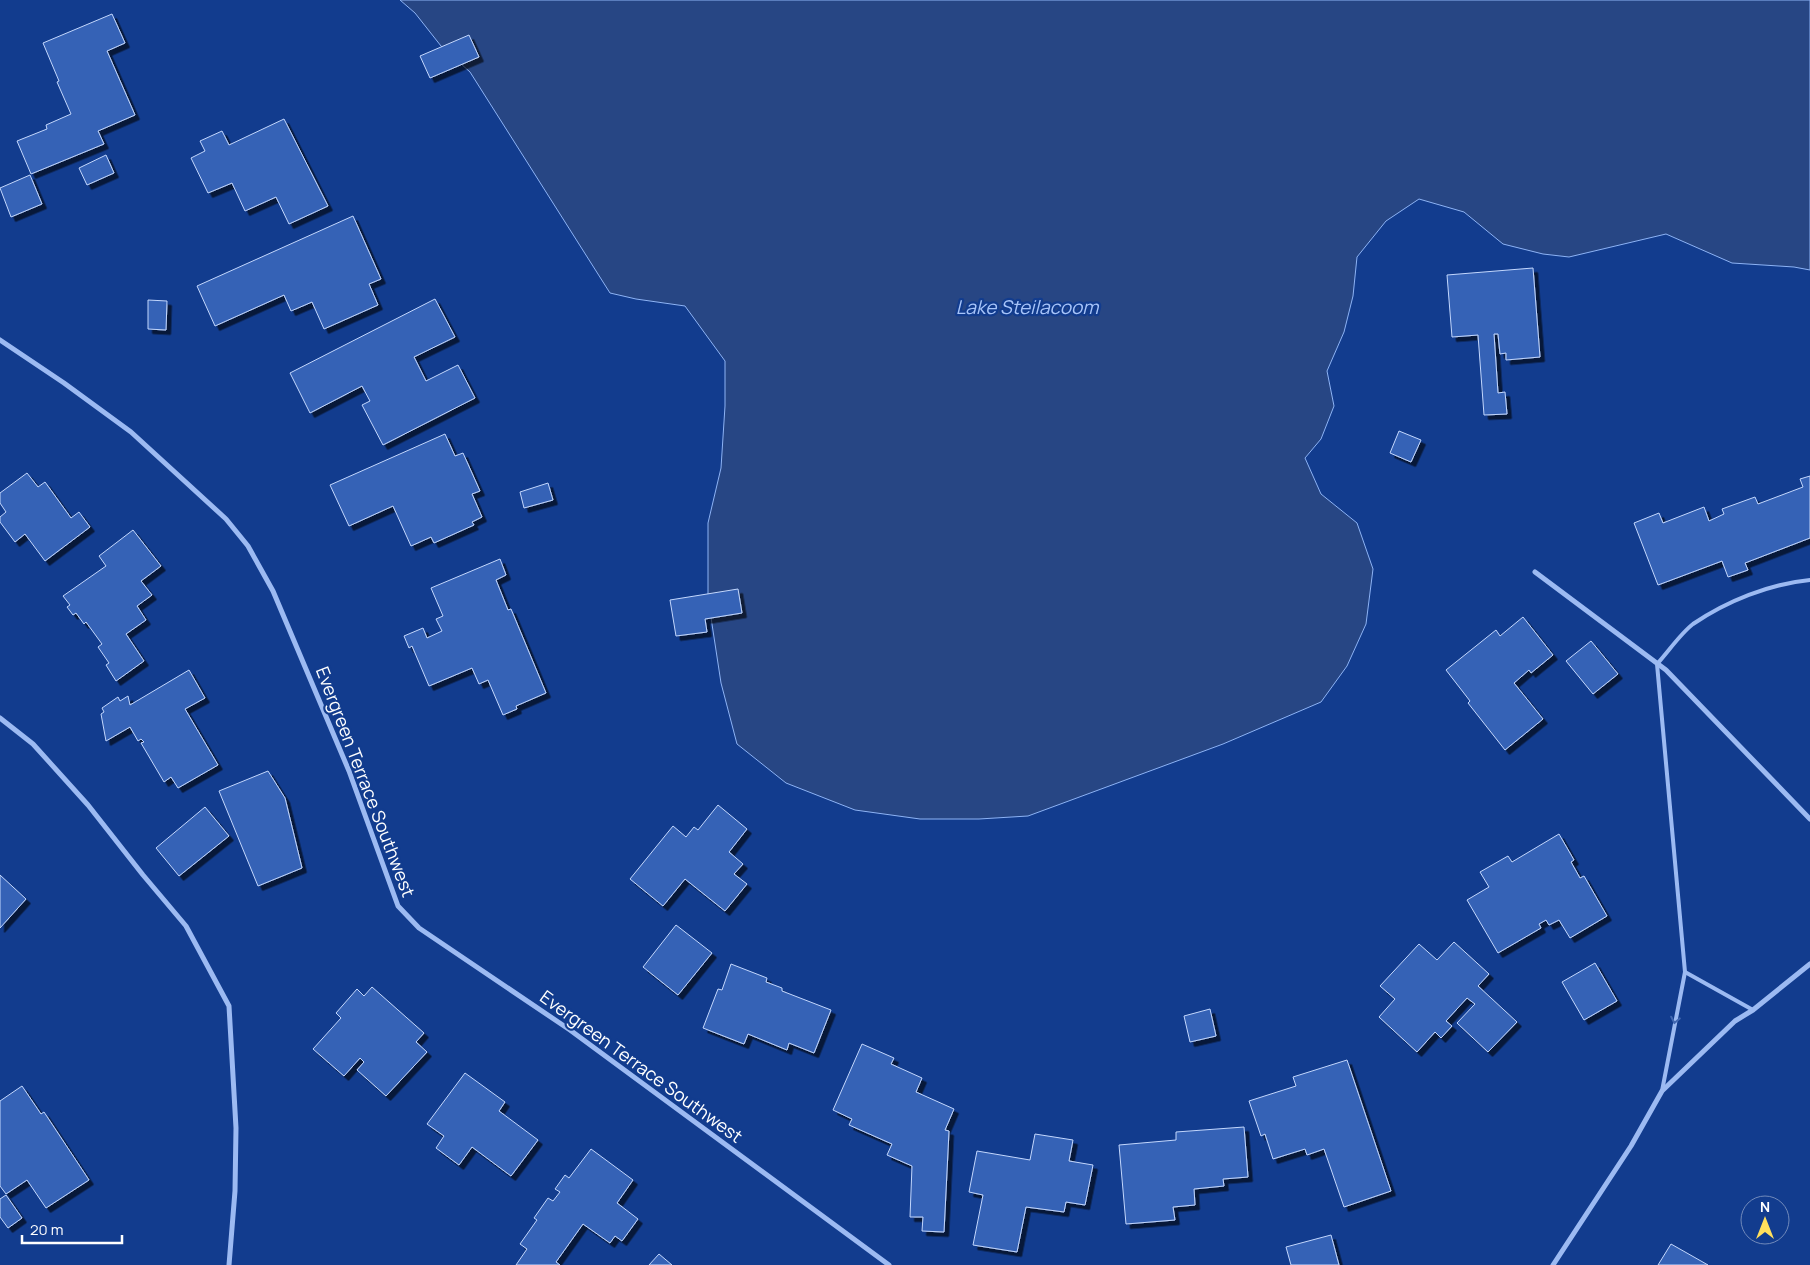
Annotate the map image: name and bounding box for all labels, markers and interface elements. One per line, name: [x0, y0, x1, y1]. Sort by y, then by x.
water label: Lake Steilacoom: [956, 294, 1100, 320]
street label: Evergreen Terrace Southwest: [311, 663, 421, 900]
street label: Evergreen Terrace Southwest: [535, 984, 748, 1148]
one-way arrow: [1671, 1016, 1681, 1024]
north arrow: [1740, 1195, 1790, 1245]
text: N: [1760, 1197, 1770, 1216]
scale bar: [22, 1212, 122, 1244]
text: 20 m: [30, 1219, 63, 1240]

